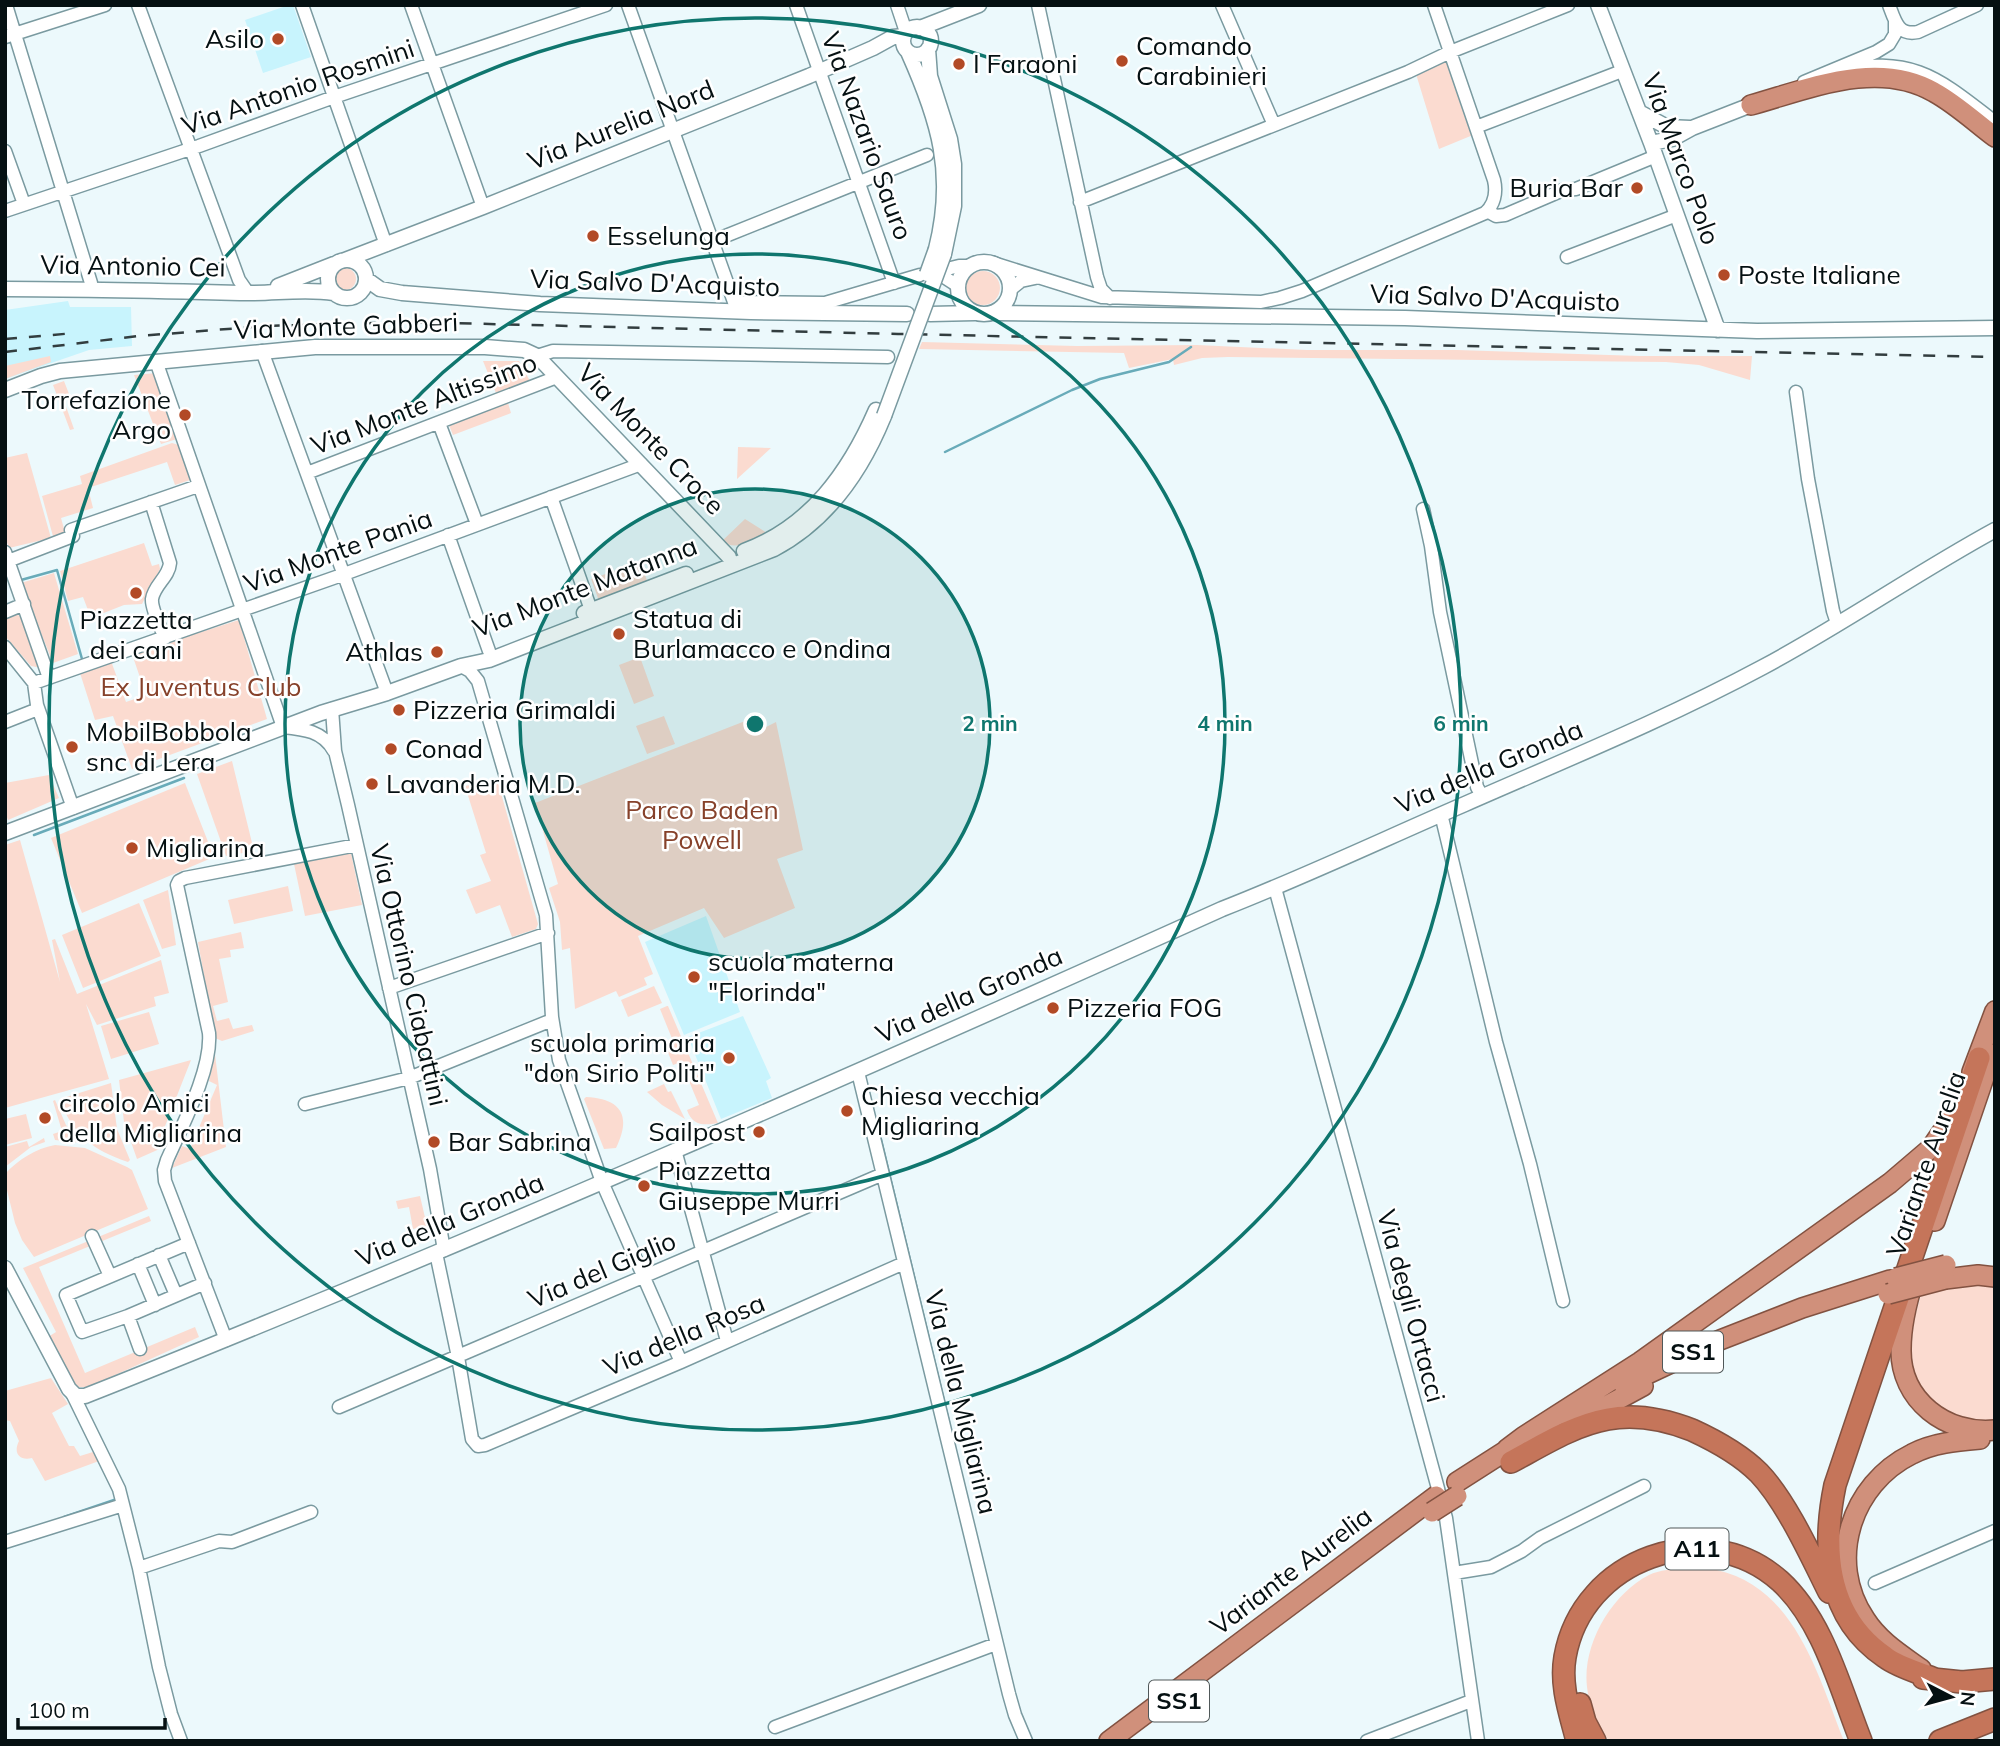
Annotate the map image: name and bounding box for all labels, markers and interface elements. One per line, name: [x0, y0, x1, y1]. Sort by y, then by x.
place label: Asilo: [205, 22, 264, 55]
street label: Via Nazario Sauro: [815, 27, 920, 244]
place label: Comando Carabinieri: [1136, 29, 1267, 92]
street label: Via Antonio Rosmini: [177, 31, 418, 142]
marker: Asilo: [270, 31, 286, 47]
place label: I Faraoni: [973, 47, 1077, 80]
marker: Comando Carabinieri: [1114, 53, 1130, 69]
marker: I Faraoni: [951, 56, 967, 72]
street label: Via Marco Polo: [1635, 68, 1728, 249]
street label: Via Aurelia Nord: [523, 72, 719, 177]
place label: Buria Bar: [1510, 171, 1624, 204]
marker: Buria Bar: [1629, 180, 1645, 196]
place label: Esselunga: [607, 219, 730, 252]
marker: Esselunga: [585, 228, 601, 244]
street label: Via Antonio Cei: [40, 247, 226, 284]
place label: Poste Italiane: [1738, 258, 1901, 291]
street label: Via Salvo D'Acquisto: [529, 262, 781, 303]
marker: Poste Italiane: [1716, 267, 1732, 283]
street label: Via Salvo D'Acquisto: [1369, 277, 1621, 318]
street label: Via Monte Gabberi: [233, 305, 459, 346]
street label: Via Monte Altissimo: [306, 345, 541, 462]
street label: Via Monte Croce: [571, 356, 732, 521]
place label: Torrefazione Argo: [21, 383, 171, 446]
marker: Torrefazione Argo: [177, 407, 193, 423]
street label: Via Monte Pania: [239, 501, 436, 600]
street label: Via Monte Matanna: [468, 529, 702, 645]
marker: Piazzetta dei cani: [128, 585, 144, 601]
place label: Statua di Burlamacco e Ondina: [633, 602, 891, 665]
place label: Piazzetta dei cani: [79, 603, 193, 666]
marker: Statua di Burlamacco e Ondina: [611, 626, 627, 642]
place label: Athlas: [345, 635, 423, 668]
marker: Athlas: [429, 644, 445, 660]
park label: Ex Juventus Club: [101, 670, 301, 703]
place label: Pizzeria Grimaldi: [413, 693, 616, 726]
marker: Pizzeria Grimaldi: [391, 702, 407, 718]
text: 2 min: [962, 710, 1018, 736]
text: 4 min: [1197, 710, 1253, 736]
text: 6 min: [1433, 710, 1489, 736]
centre of rings: [743, 712, 767, 736]
street label: Via della Gronda: [1390, 712, 1588, 821]
place label: MobilBobbola snc di Lera: [86, 715, 252, 778]
place label: Conad: [405, 732, 483, 765]
marker: MobilBobbola snc di Lera: [64, 739, 80, 755]
marker: Conad: [383, 741, 399, 757]
place label: Lavanderia M.D.: [386, 767, 580, 800]
marker: Lavanderia M.D.: [364, 776, 380, 792]
park label: Parco Baden Powell: [625, 793, 779, 856]
place label: Migliarina: [146, 831, 265, 864]
marker: Migliarina: [124, 840, 140, 856]
street label: Via Ottorino Ciabattini: [363, 841, 456, 1109]
street label: Via della Gronda: [870, 939, 1067, 1050]
place label: scuola materna "Florinda": [708, 945, 894, 1008]
marker: scuola materna "Florinda": [686, 969, 702, 985]
place label: Pizzeria FOG: [1067, 991, 1222, 1024]
marker: Pizzeria FOG: [1045, 1000, 1061, 1016]
place label: scuola primaria "don Sirio Politi": [524, 1026, 715, 1089]
marker: scuola primaria "don Sirio Politi": [721, 1050, 737, 1066]
street label: Variante Aurelia: [1878, 1067, 1973, 1261]
place label: Chiesa vecchia Migliarina: [861, 1079, 1040, 1142]
place label: circolo Amici della Migliarina: [59, 1086, 242, 1149]
marker: Chiesa vecchia Migliarina: [839, 1103, 855, 1119]
marker: circolo Amici della Migliarina: [37, 1110, 53, 1126]
place label: Sailpost: [649, 1115, 745, 1148]
marker: Sailpost: [751, 1124, 767, 1140]
place label: Bar Sabrina: [448, 1125, 591, 1158]
marker: Bar Sabrina: [426, 1134, 442, 1150]
place label: Piazzetta Giuseppe Murri: [658, 1154, 840, 1217]
street label: Via della Gronda: [351, 1165, 549, 1274]
marker: Piazzetta Giuseppe Murri: [636, 1178, 652, 1194]
street label: Via degli Ortacci: [1370, 1206, 1453, 1406]
street label: Via del Giglio: [523, 1224, 681, 1316]
street label: Via della Rosa: [598, 1286, 770, 1383]
street label: Via della Migliarina: [918, 1286, 1005, 1517]
road number: SS1: [1663, 1332, 1723, 1372]
street label: Variante Aurelia: [1203, 1499, 1378, 1642]
road number: A11: [1666, 1528, 1728, 1569]
north arrow: [1916, 1662, 1986, 1732]
road number: SS1: [1149, 1680, 1209, 1722]
scale bar: [18, 1686, 164, 1730]
text: N: [1955, 1690, 1981, 1707]
text: 100 m: [28, 1697, 90, 1723]

